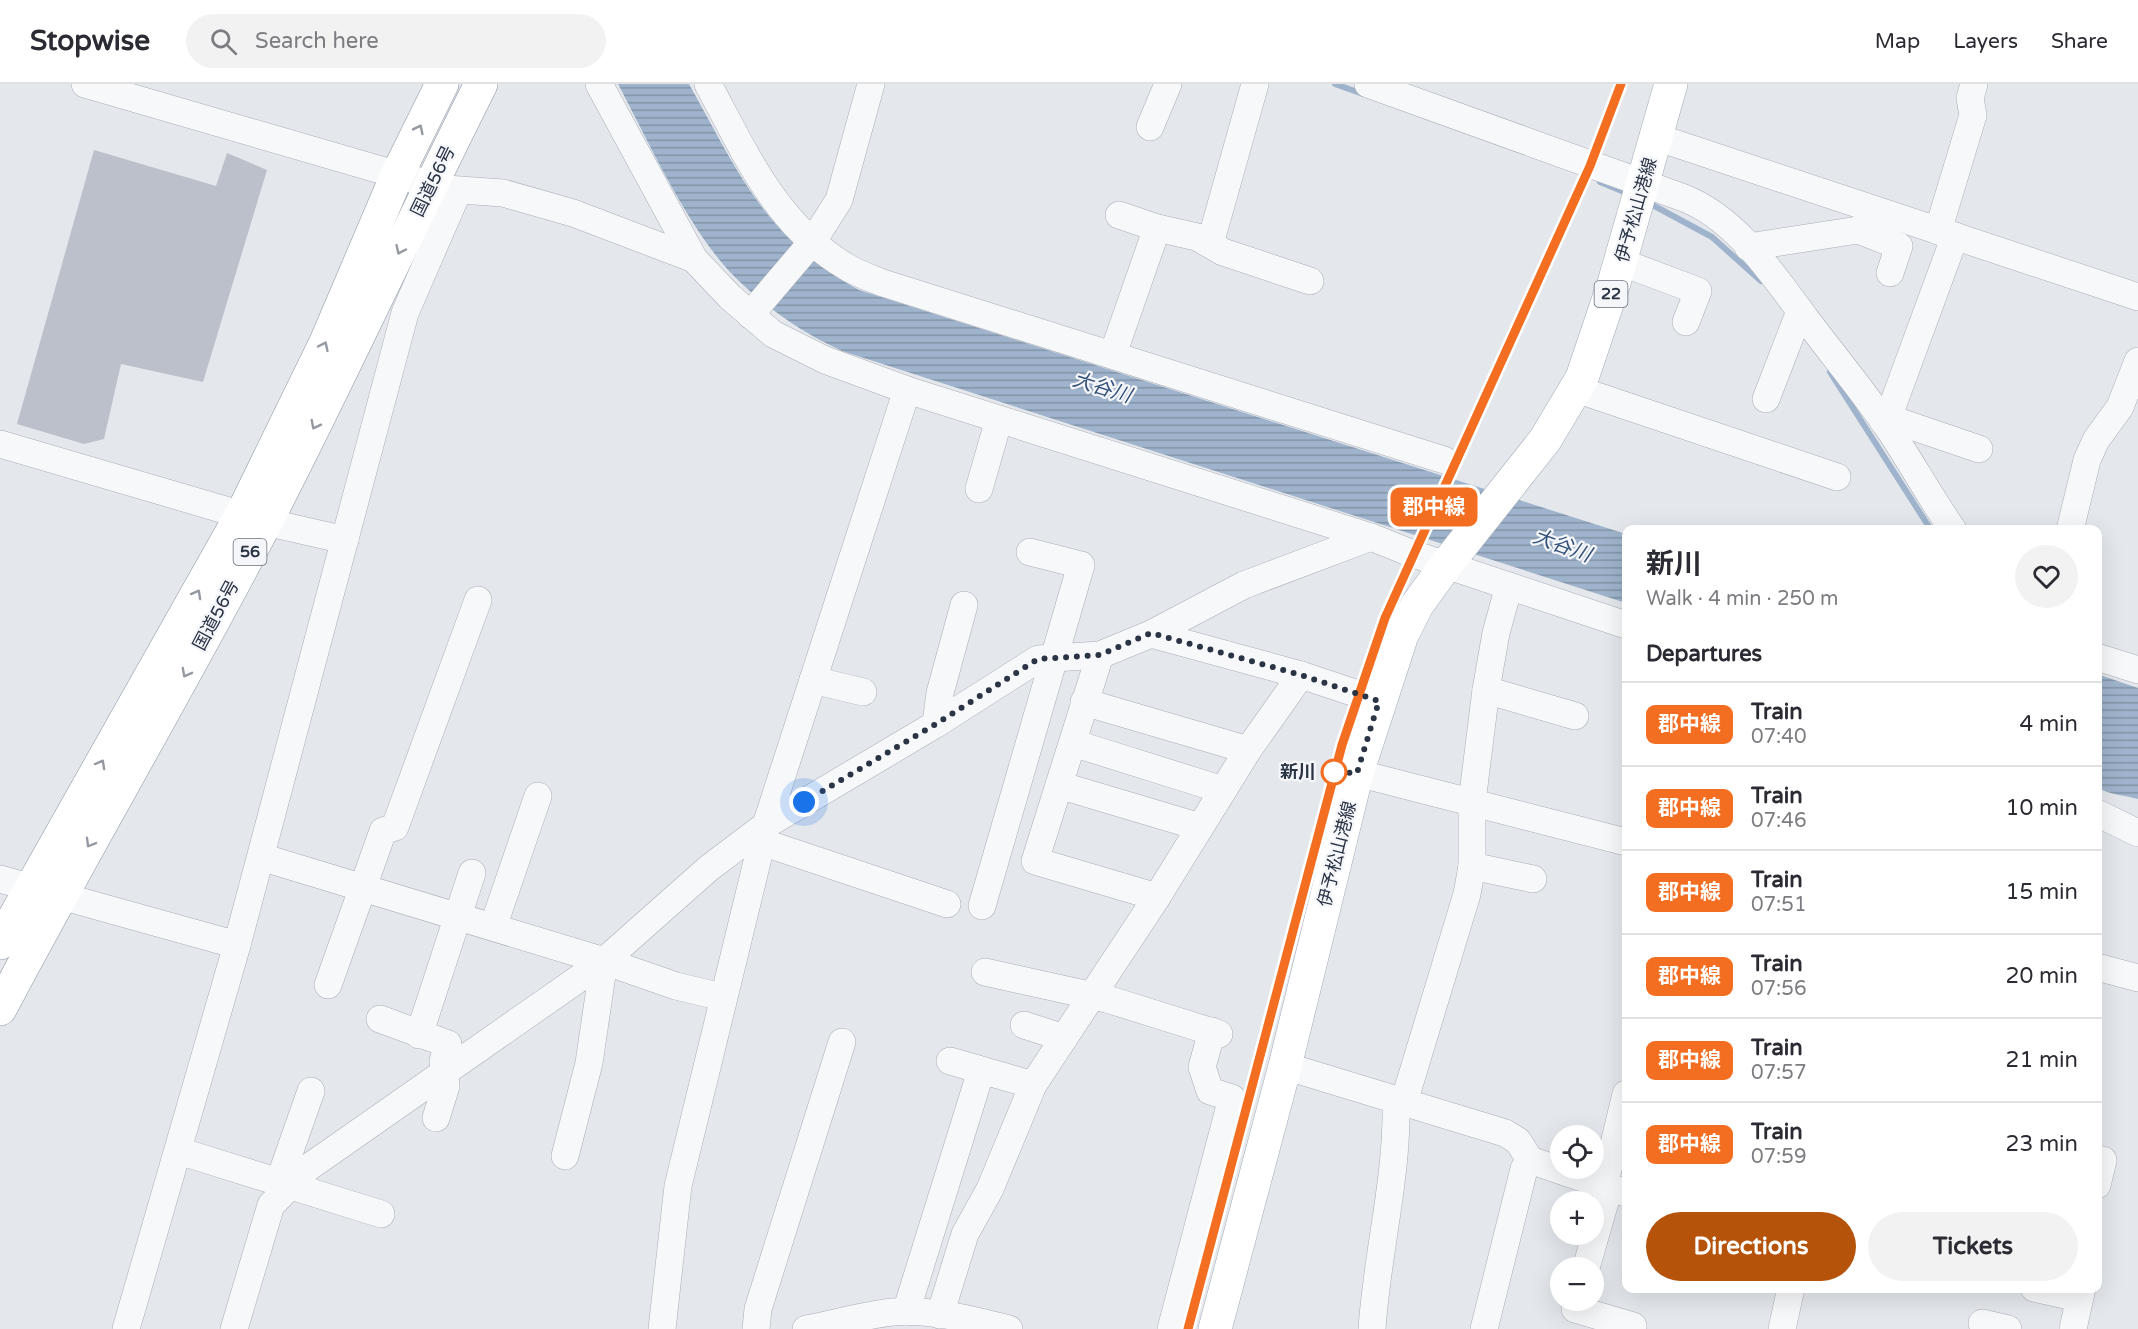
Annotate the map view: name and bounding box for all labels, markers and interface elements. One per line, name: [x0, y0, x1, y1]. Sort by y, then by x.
search box: [186, 14, 606, 68]
text: Stopwise: [30, 24, 150, 58]
icon: search: [207, 25, 240, 58]
text: Search here: [255, 28, 379, 54]
text: Map: [1875, 29, 1920, 54]
text: Layers: [1953, 29, 2018, 54]
text: Share: [2051, 29, 2108, 54]
one-way arrow: [412, 125, 424, 136]
street label: 国道56号: [406, 142, 460, 220]
street label: 伊予松山港線: [1611, 155, 1661, 265]
one-way arrow: [396, 244, 408, 255]
road number: 22: [1594, 281, 1628, 307]
one-way arrow: [317, 342, 329, 353]
water label: 大谷川: [1070, 368, 1136, 409]
one-way arrow: [311, 419, 323, 430]
line badge: 郡中線: [1400, 488, 1468, 526]
text: 郡中線: [1403, 495, 1466, 520]
water label: 大谷川: [1530, 524, 1596, 568]
road number: 56: [234, 539, 266, 565]
button: heart: [2015, 545, 2078, 608]
text: 新川: [1646, 547, 1702, 581]
street label: 国道56号: [188, 576, 244, 654]
text: Walk · 4 min · 250 m: [1646, 587, 1838, 611]
one-way arrow: [189, 590, 201, 600]
text: Departures: [1646, 641, 1762, 667]
one-way arrow: [182, 666, 193, 677]
text: Train: [1751, 699, 1803, 725]
text: 4 min: [2019, 711, 2078, 737]
text: 郡中線: [1658, 712, 1721, 737]
text: 07:40: [1751, 725, 1806, 749]
marker: 新川: [1321, 759, 1347, 785]
one-way arrow: [94, 760, 105, 770]
place label: 新川: [1280, 761, 1316, 783]
text: Train: [1751, 783, 1803, 809]
your location: [789, 787, 819, 817]
text: 10 min: [2006, 795, 2078, 821]
text: 郡中線: [1658, 796, 1721, 821]
street label: 伊予松山港線: [1313, 799, 1361, 909]
text: 07:46: [1751, 809, 1806, 833]
one-way arrow: [86, 836, 98, 847]
text: Train: [1751, 867, 1803, 893]
text: 15 min: [2006, 879, 2078, 905]
text: 郡中線: [1658, 880, 1721, 905]
text: 07:51: [1751, 893, 1806, 917]
text: Train: [1751, 951, 1803, 977]
text: 20 min: [2006, 963, 2078, 989]
text: 郡中線: [1658, 964, 1721, 989]
text: 07:56: [1751, 977, 1806, 1001]
text: Train: [1751, 1035, 1803, 1061]
text: 21 min: [2006, 1047, 2078, 1073]
text: 郡中線: [1658, 1048, 1721, 1073]
text: 07:57: [1751, 1061, 1806, 1085]
text: Train: [1751, 1119, 1803, 1145]
map controls: [1550, 1125, 1604, 1311]
button: locate: [1550, 1125, 1604, 1179]
text: 23 min: [2006, 1131, 2078, 1157]
text: 郡中線: [1658, 1132, 1721, 1157]
text: 07:59: [1751, 1145, 1806, 1169]
button: +: [1550, 1191, 1604, 1245]
button: Directions: [1646, 1212, 1856, 1281]
button: Tickets: [1868, 1212, 2078, 1281]
button: −: [1550, 1257, 1604, 1311]

